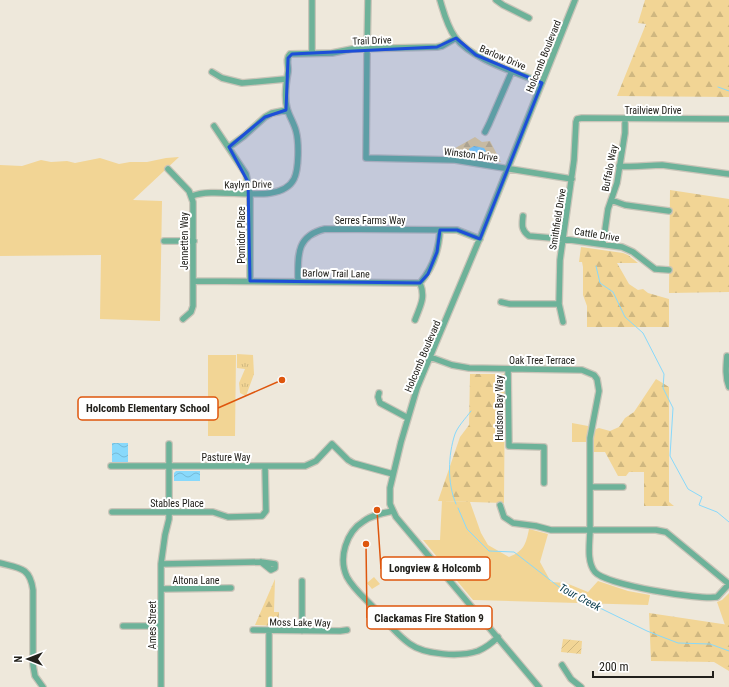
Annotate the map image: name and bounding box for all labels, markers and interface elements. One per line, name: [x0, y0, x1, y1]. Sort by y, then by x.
street label: Holcomb Boulevard: [524, 18, 563, 94]
street label: Trail Drive: [352, 34, 392, 47]
street label: Barlow Drive: [478, 43, 528, 72]
street label: Trailview Drive: [624, 105, 682, 116]
street label: Buffalo Way: [600, 144, 619, 192]
street label: Winston Drive: [443, 146, 499, 163]
street label: Kaylyn Drive: [224, 179, 272, 190]
street label: Smithfield Drive: [547, 187, 568, 251]
street label: Pomidor Place: [236, 206, 247, 264]
street label: Jennetten Way: [179, 212, 190, 270]
street label: Serres Farms Way: [335, 215, 405, 226]
street label: Cattle Drive: [574, 225, 621, 244]
street label: Barlow Trail Lane: [302, 267, 370, 280]
street label: Holcomb Boulevard: [402, 319, 443, 394]
street label: Oak Tree Terrace: [509, 355, 575, 366]
street label: Hudson Bay Way: [494, 375, 505, 441]
callout: Holcomb Elementary School: [78, 397, 218, 420]
text: Holcomb Elementary School: [86, 402, 210, 415]
street label: Pasture Way: [202, 452, 250, 463]
street label: Stables Place: [150, 498, 204, 509]
callout: Longview & Holcomb: [381, 557, 490, 580]
text: Longview & Holcomb: [389, 562, 482, 575]
street label: Altona Lane: [173, 575, 220, 586]
water label: Tour Creek: [557, 581, 603, 614]
street label: Ames Street: [147, 601, 158, 649]
callout: Clackamas Fire Station 9: [367, 606, 492, 629]
text: Clackamas Fire Station 9: [374, 612, 484, 625]
street label: Moss Lake Way: [269, 616, 331, 629]
north arrow: [8, 639, 48, 679]
scale bar: [593, 653, 713, 679]
text: N: [12, 655, 25, 662]
text: 200 m: [599, 660, 629, 674]

